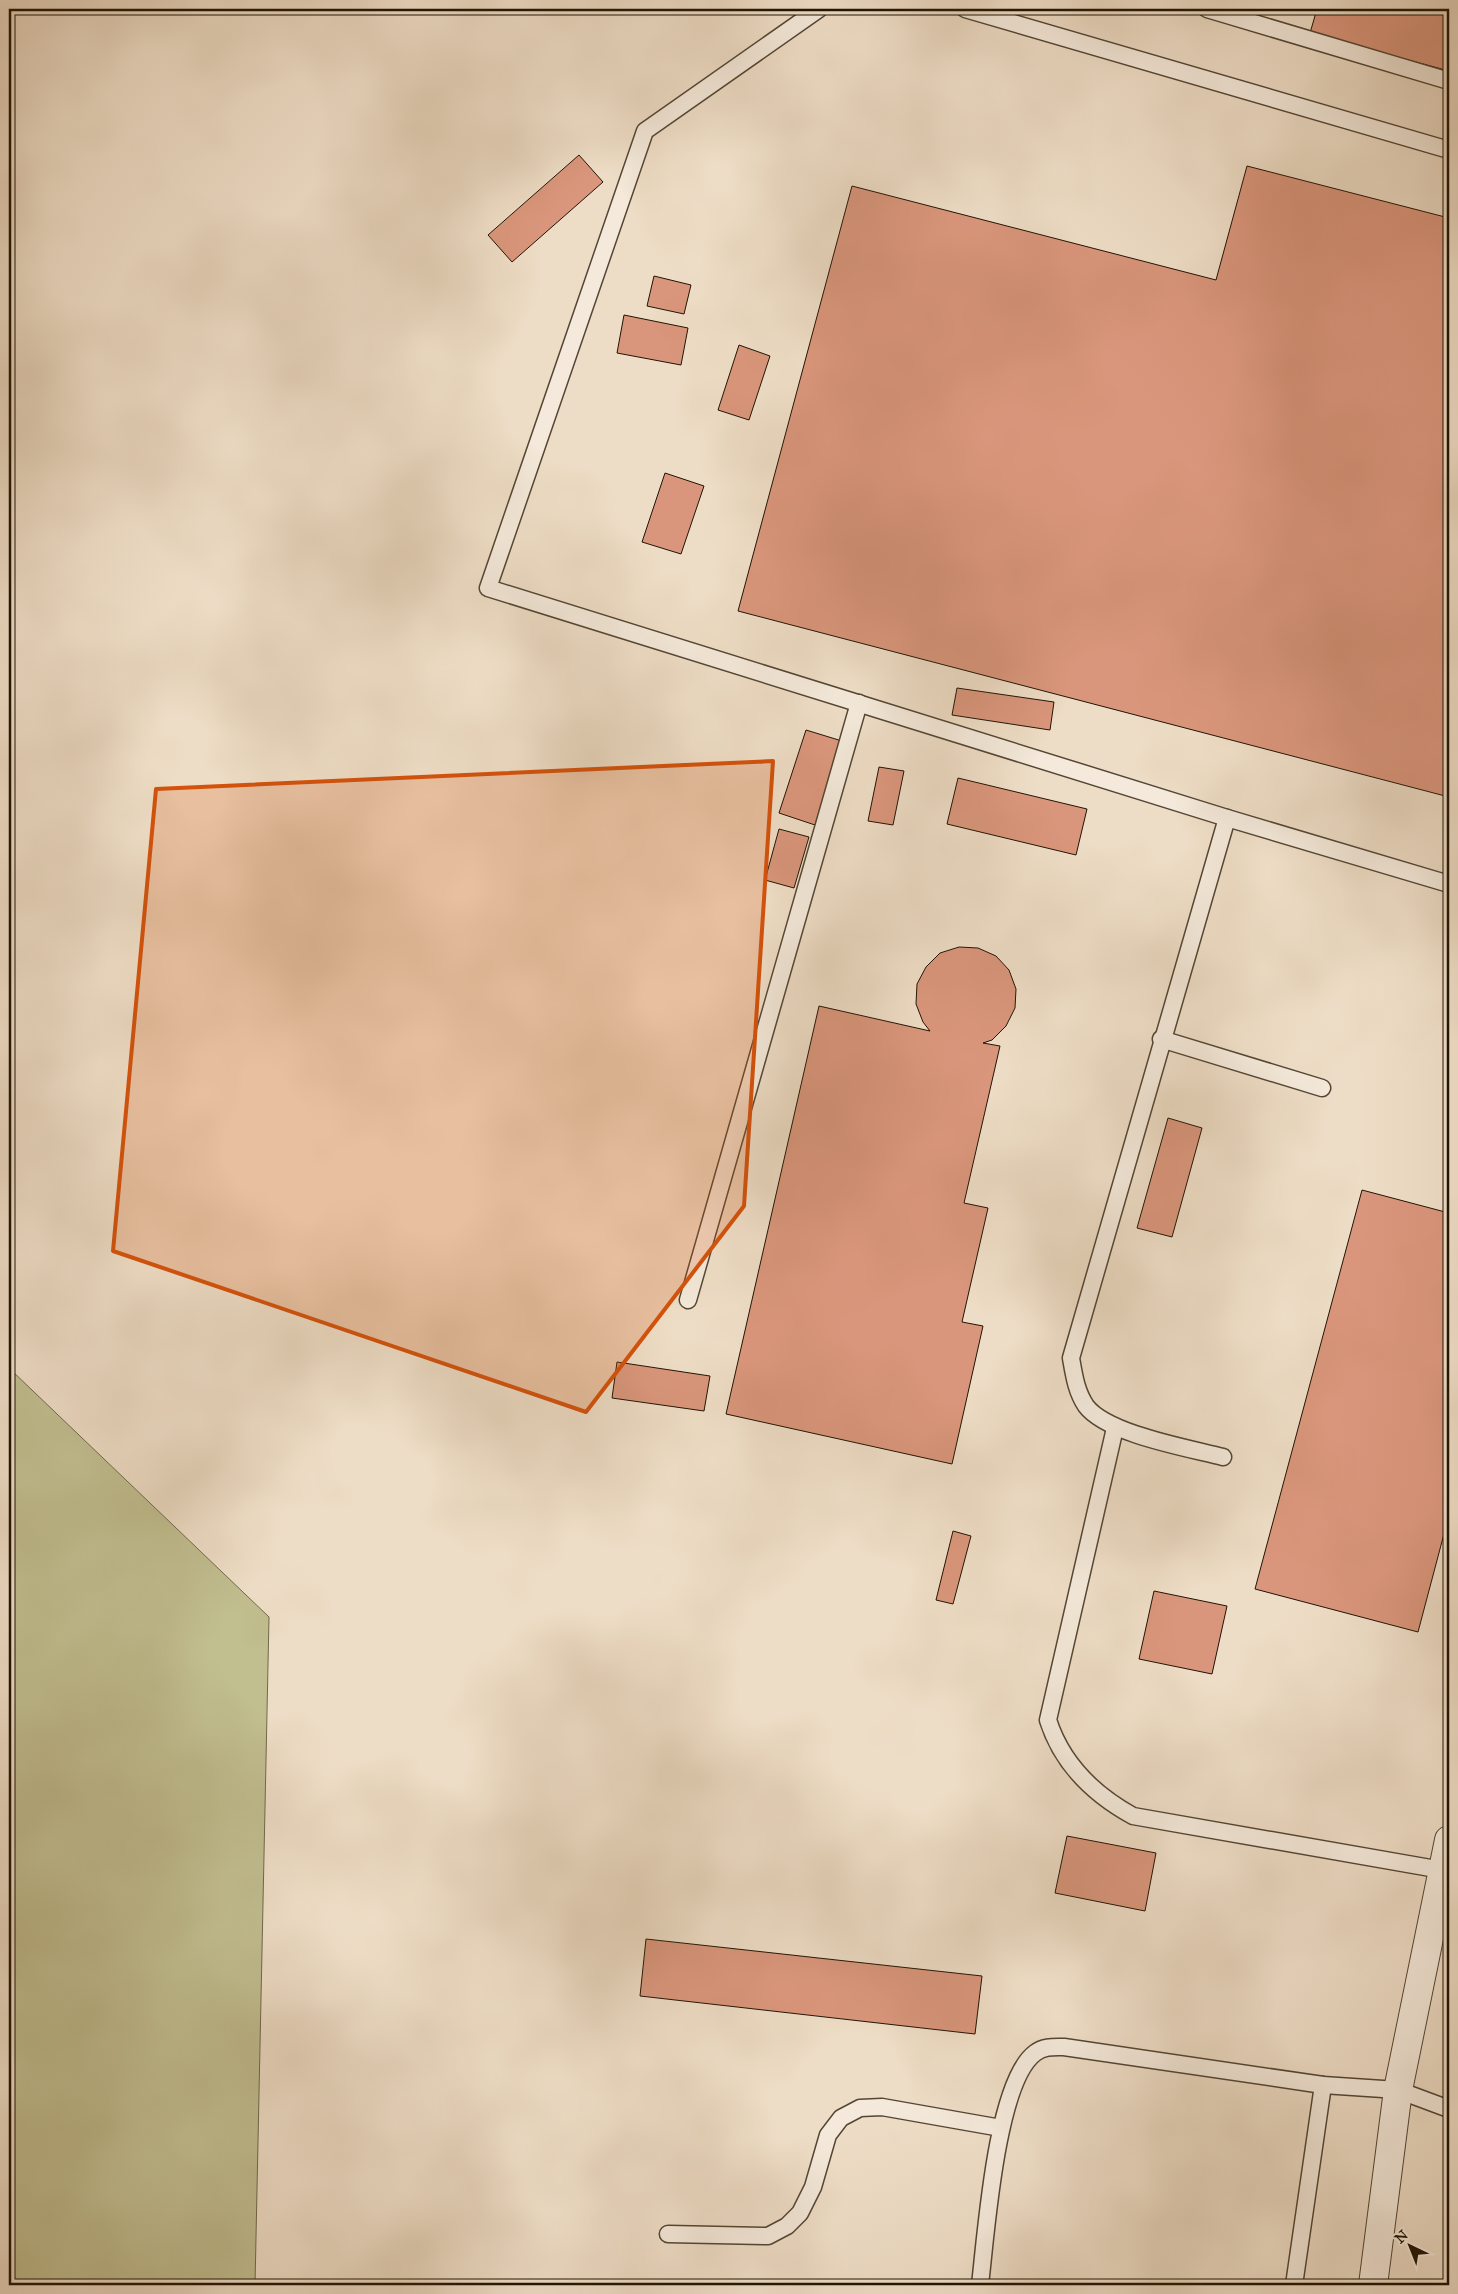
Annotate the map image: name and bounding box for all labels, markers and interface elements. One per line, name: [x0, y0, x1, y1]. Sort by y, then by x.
north arrow: [1386, 2222, 1436, 2272]
text: N: [1391, 2227, 1412, 2247]

